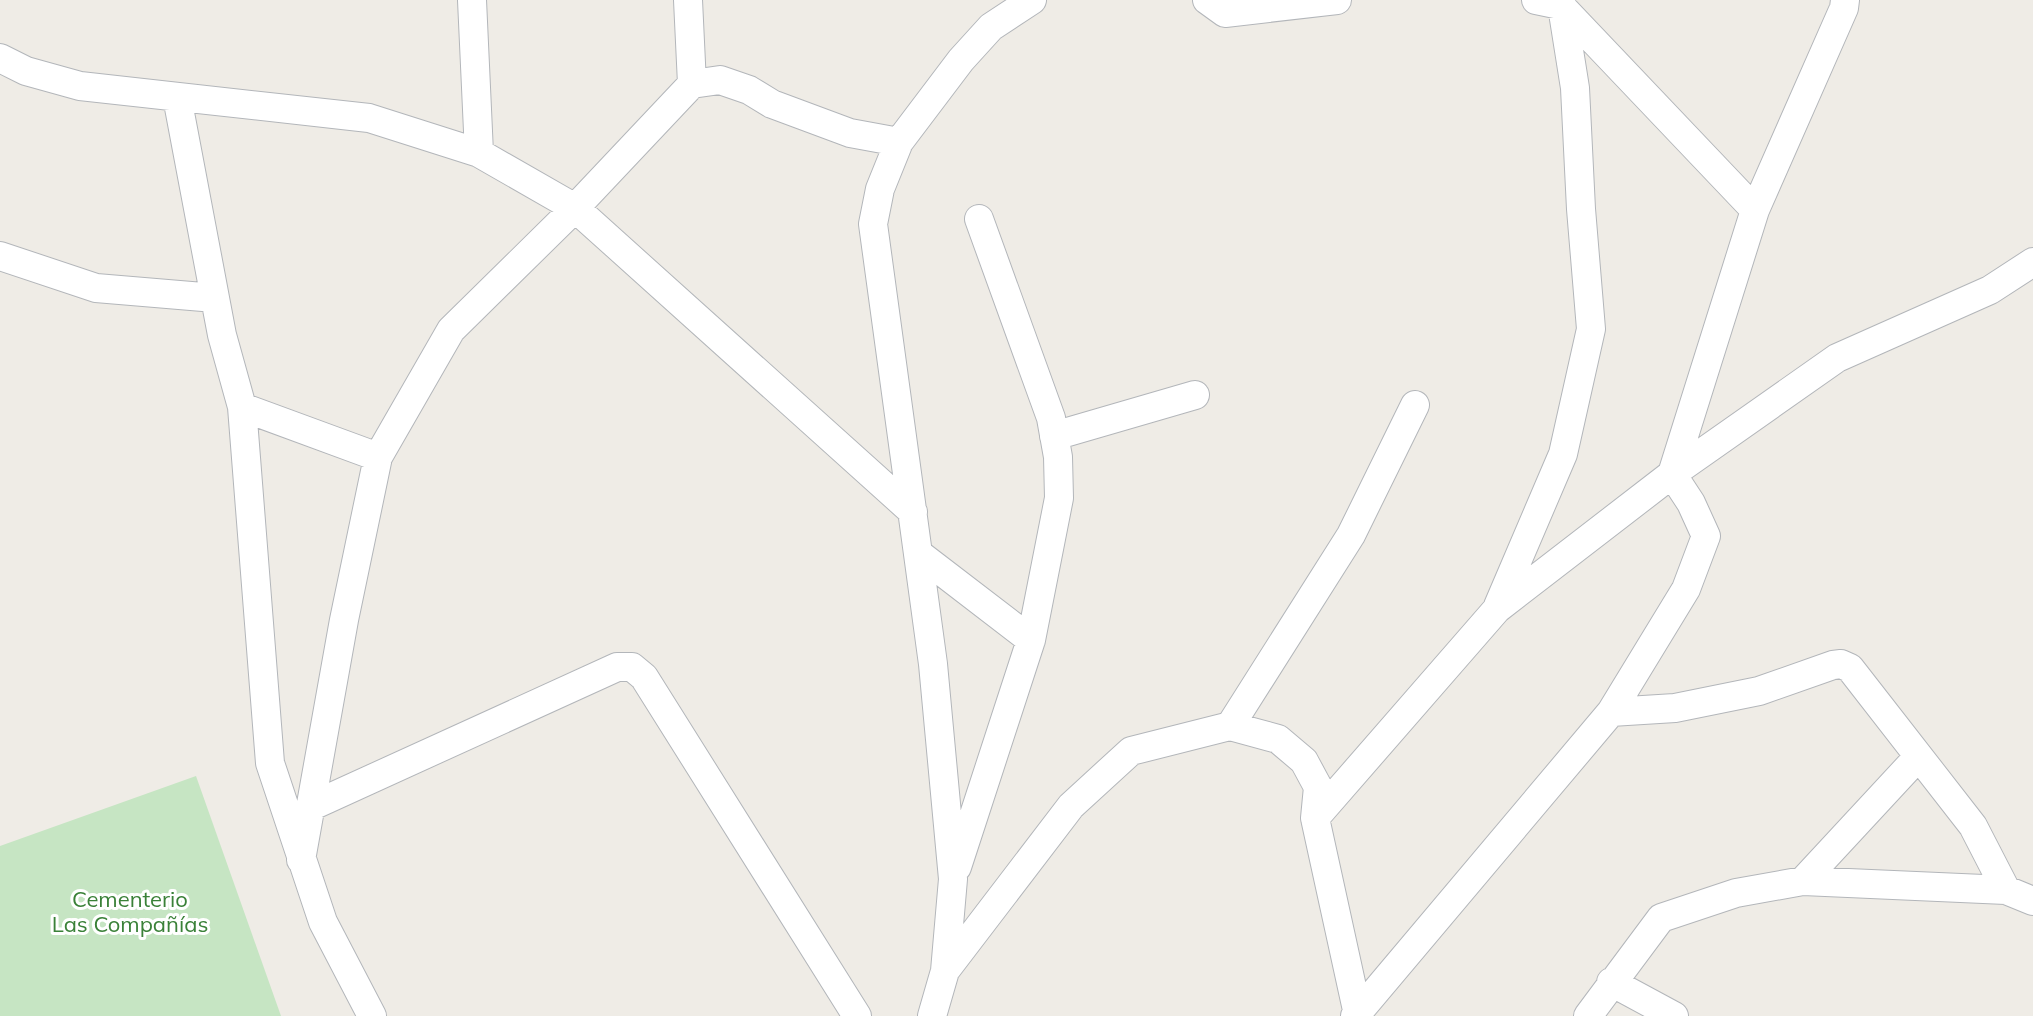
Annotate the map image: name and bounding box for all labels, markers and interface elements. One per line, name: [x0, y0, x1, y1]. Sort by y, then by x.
park label: Cementerio Las Compañías: [52, 885, 208, 938]

